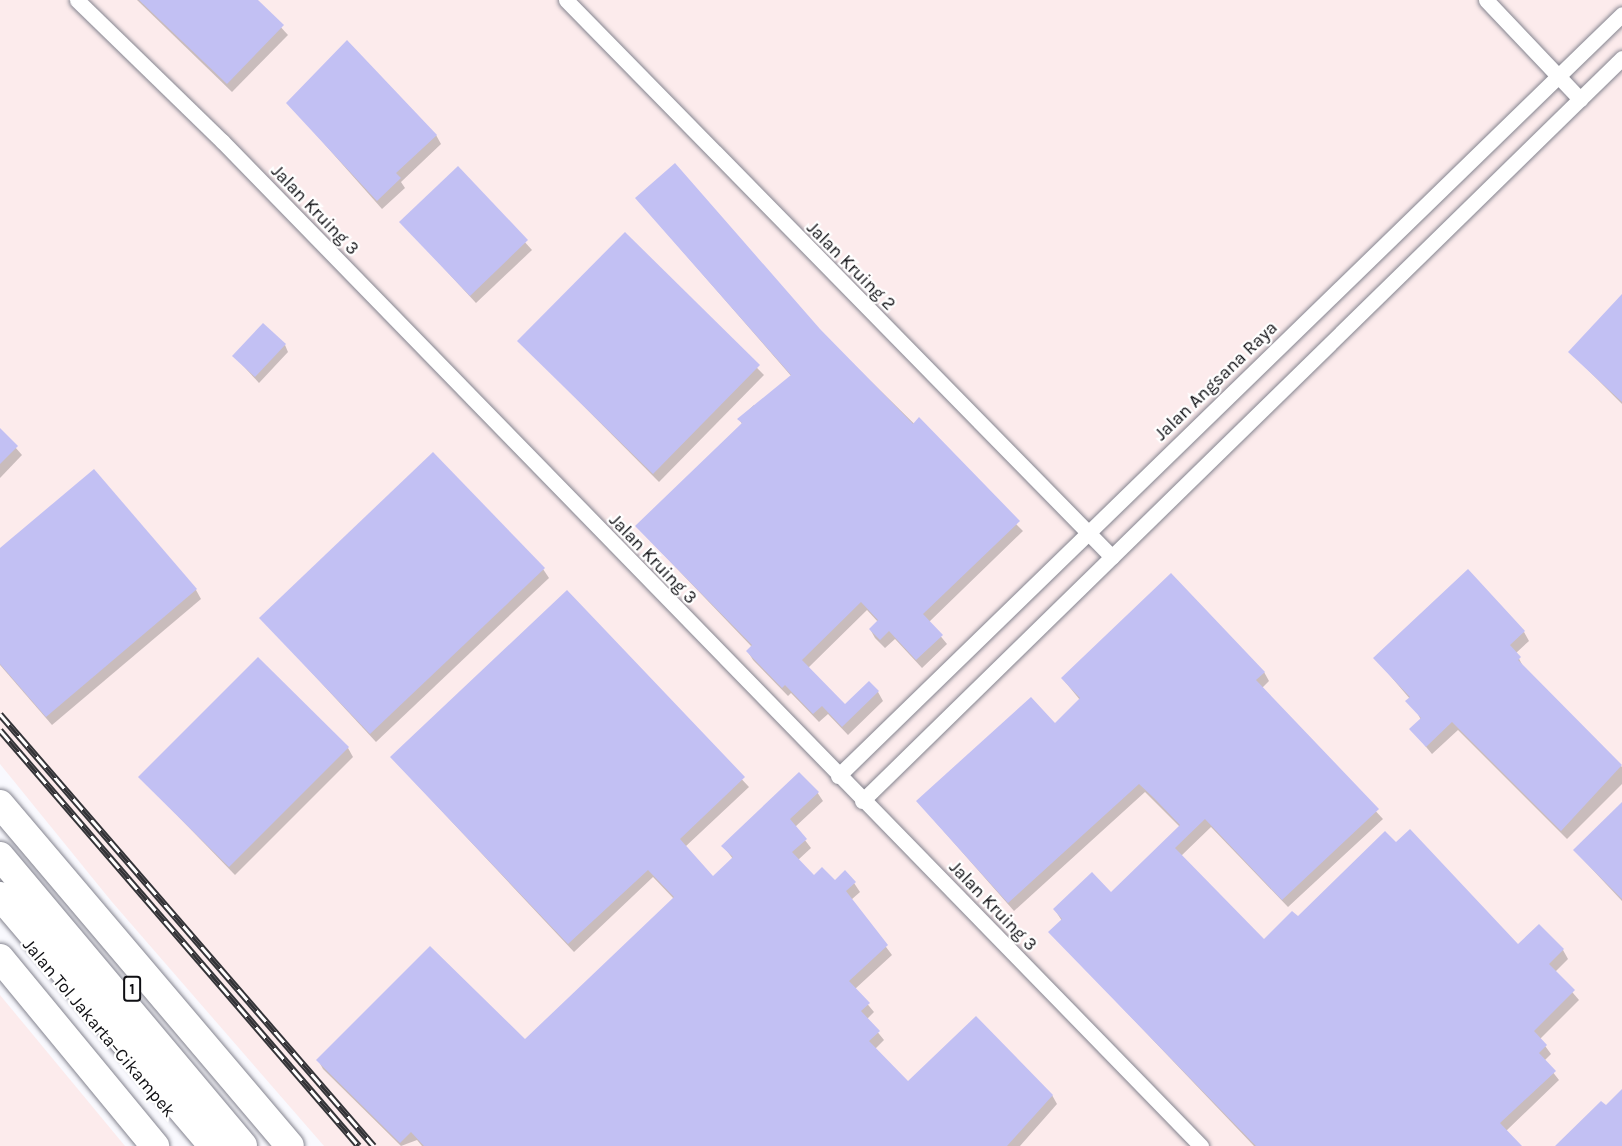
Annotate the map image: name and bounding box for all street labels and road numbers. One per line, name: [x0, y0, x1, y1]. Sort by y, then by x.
street label: Jalan Kruing 3: [267, 160, 363, 260]
street label: Jalan Kruing 2: [802, 217, 900, 315]
street label: Jalan Angsana Raya: [1150, 317, 1282, 445]
street label: Jalan Kruing 3: [605, 509, 701, 609]
street label: Jalan Kruing 3: [945, 856, 1041, 956]
street label: Jalan Tol Jakarta–Cikampek: [18, 934, 180, 1122]
road number: 1: [123, 976, 141, 1002]

